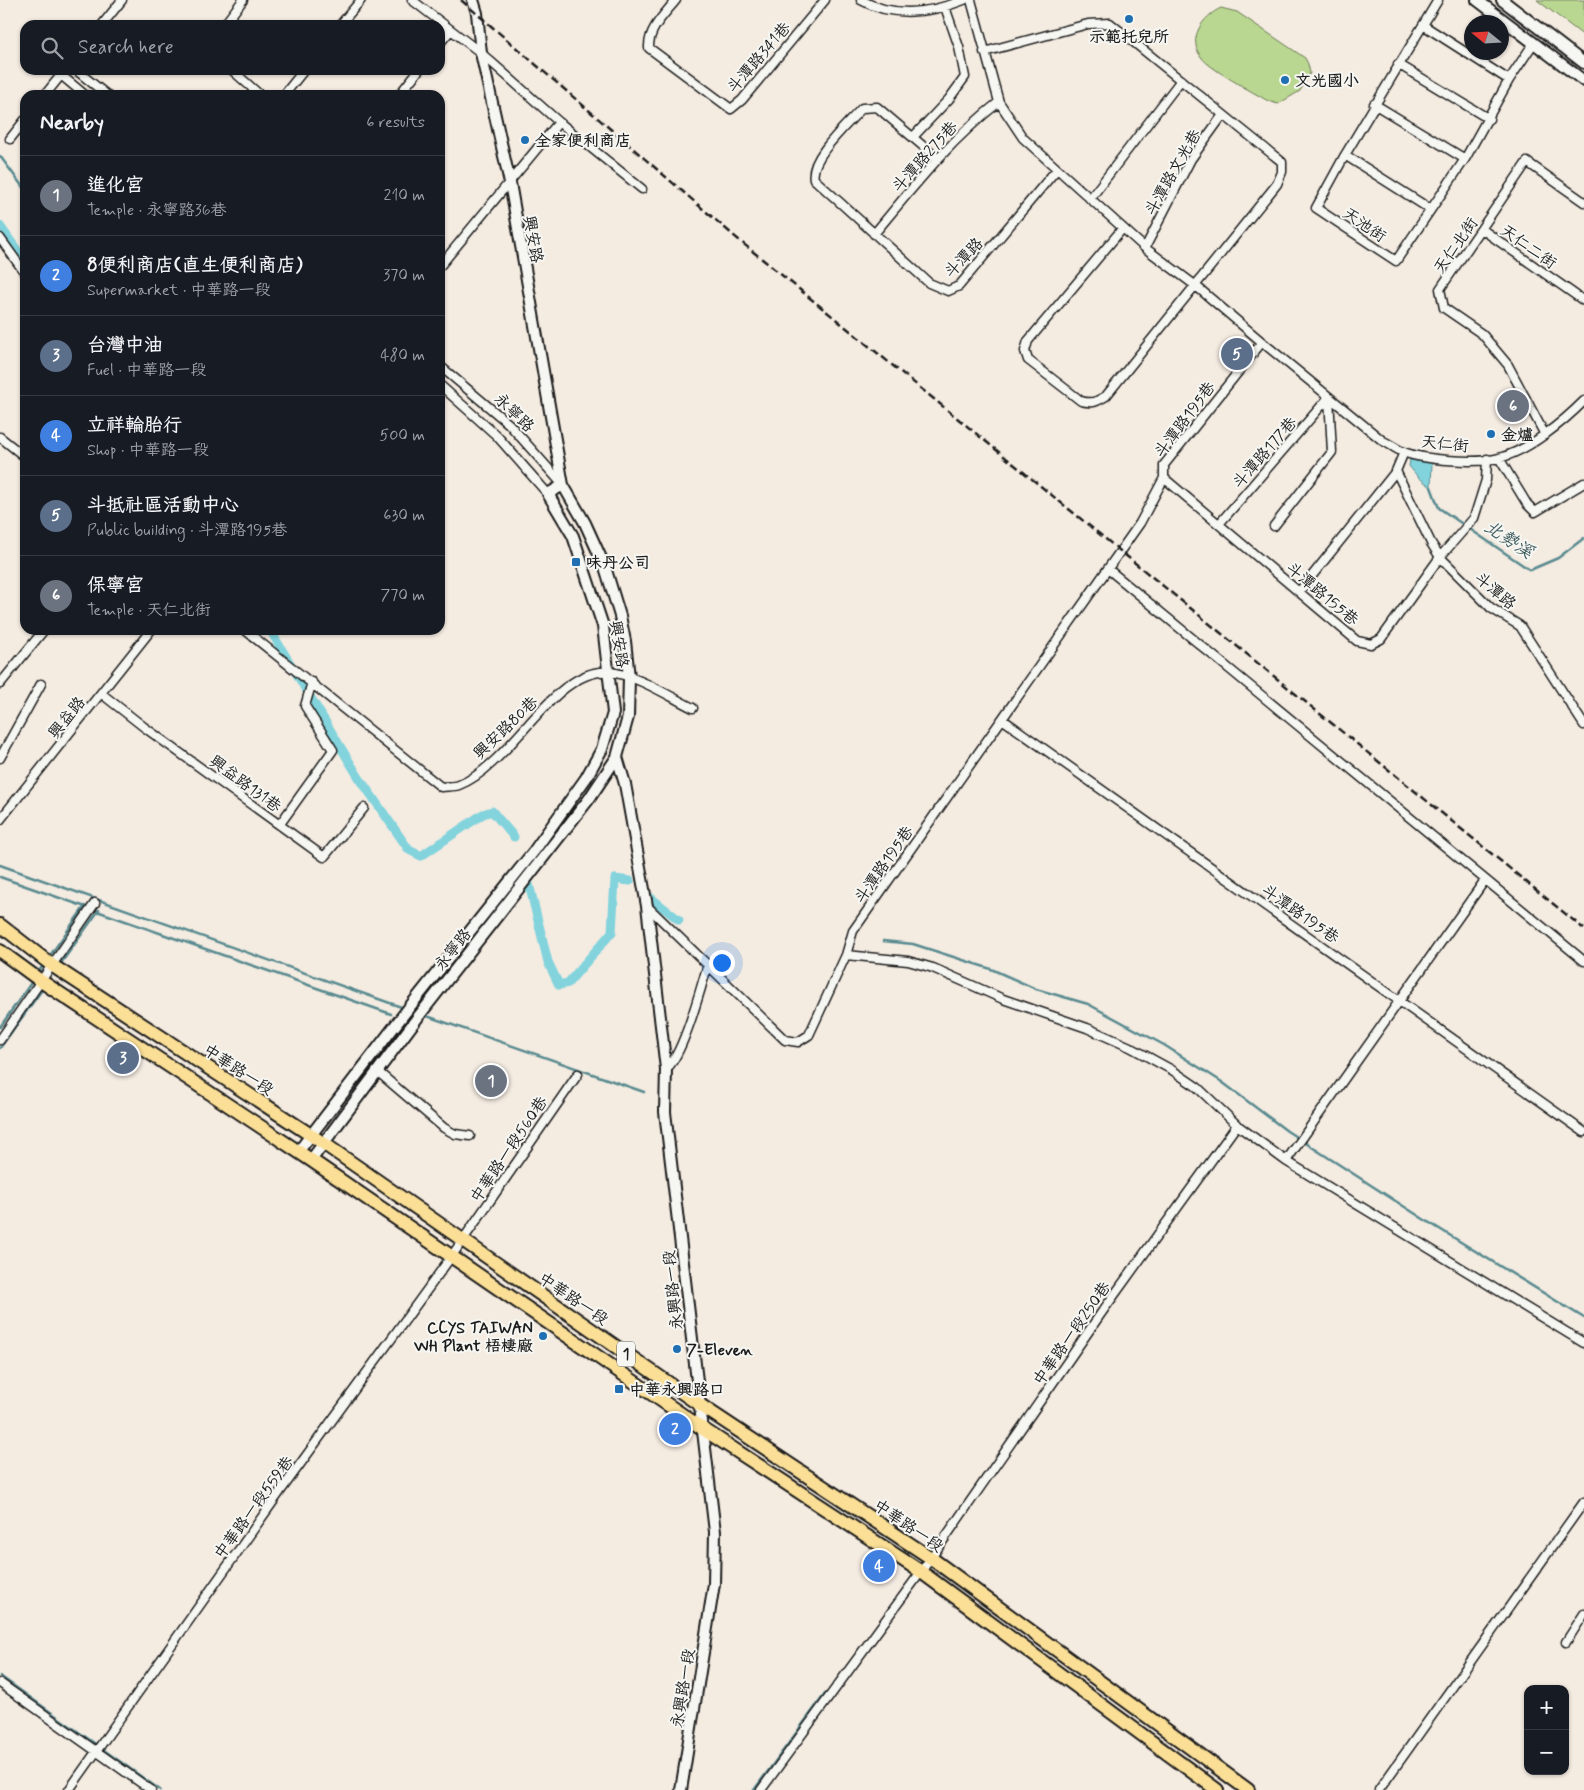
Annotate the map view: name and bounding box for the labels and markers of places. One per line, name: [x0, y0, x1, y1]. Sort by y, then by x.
marker: 示範托兒所: [1123, 13, 1135, 25]
place label: 示範托兒所: [1089, 27, 1169, 48]
place label: 文光國小: [1295, 71, 1359, 92]
marker: 文光國小: [1279, 74, 1291, 86]
place label: 全家便利商店: [535, 131, 631, 152]
marker: 全家便利商店: [519, 134, 531, 146]
pin: 5: [1221, 335, 1253, 373]
pin: 6: [1497, 387, 1529, 425]
place label: 金爐: [1501, 425, 1534, 446]
marker: 金爐: [1485, 428, 1497, 440]
place label: 味丹公司: [586, 553, 650, 574]
marker: 味丹公司: [570, 556, 582, 568]
pin: 3: [107, 1039, 139, 1077]
pin: 1: [475, 1062, 507, 1100]
place label: CCYS TAIWAN WH Plant 梧棲廠: [413, 1318, 533, 1357]
marker: CCYS TAIWAN WH Plant 梧棲廠: [537, 1330, 549, 1342]
place label: 7-Eleven: [687, 1340, 753, 1361]
marker: 7-Eleven: [671, 1343, 683, 1355]
place label: 中華永興路口: [629, 1380, 725, 1401]
marker: 中華永興路口: [613, 1383, 625, 1395]
pin: 2: [659, 1410, 691, 1448]
pin: 4: [863, 1547, 895, 1585]

